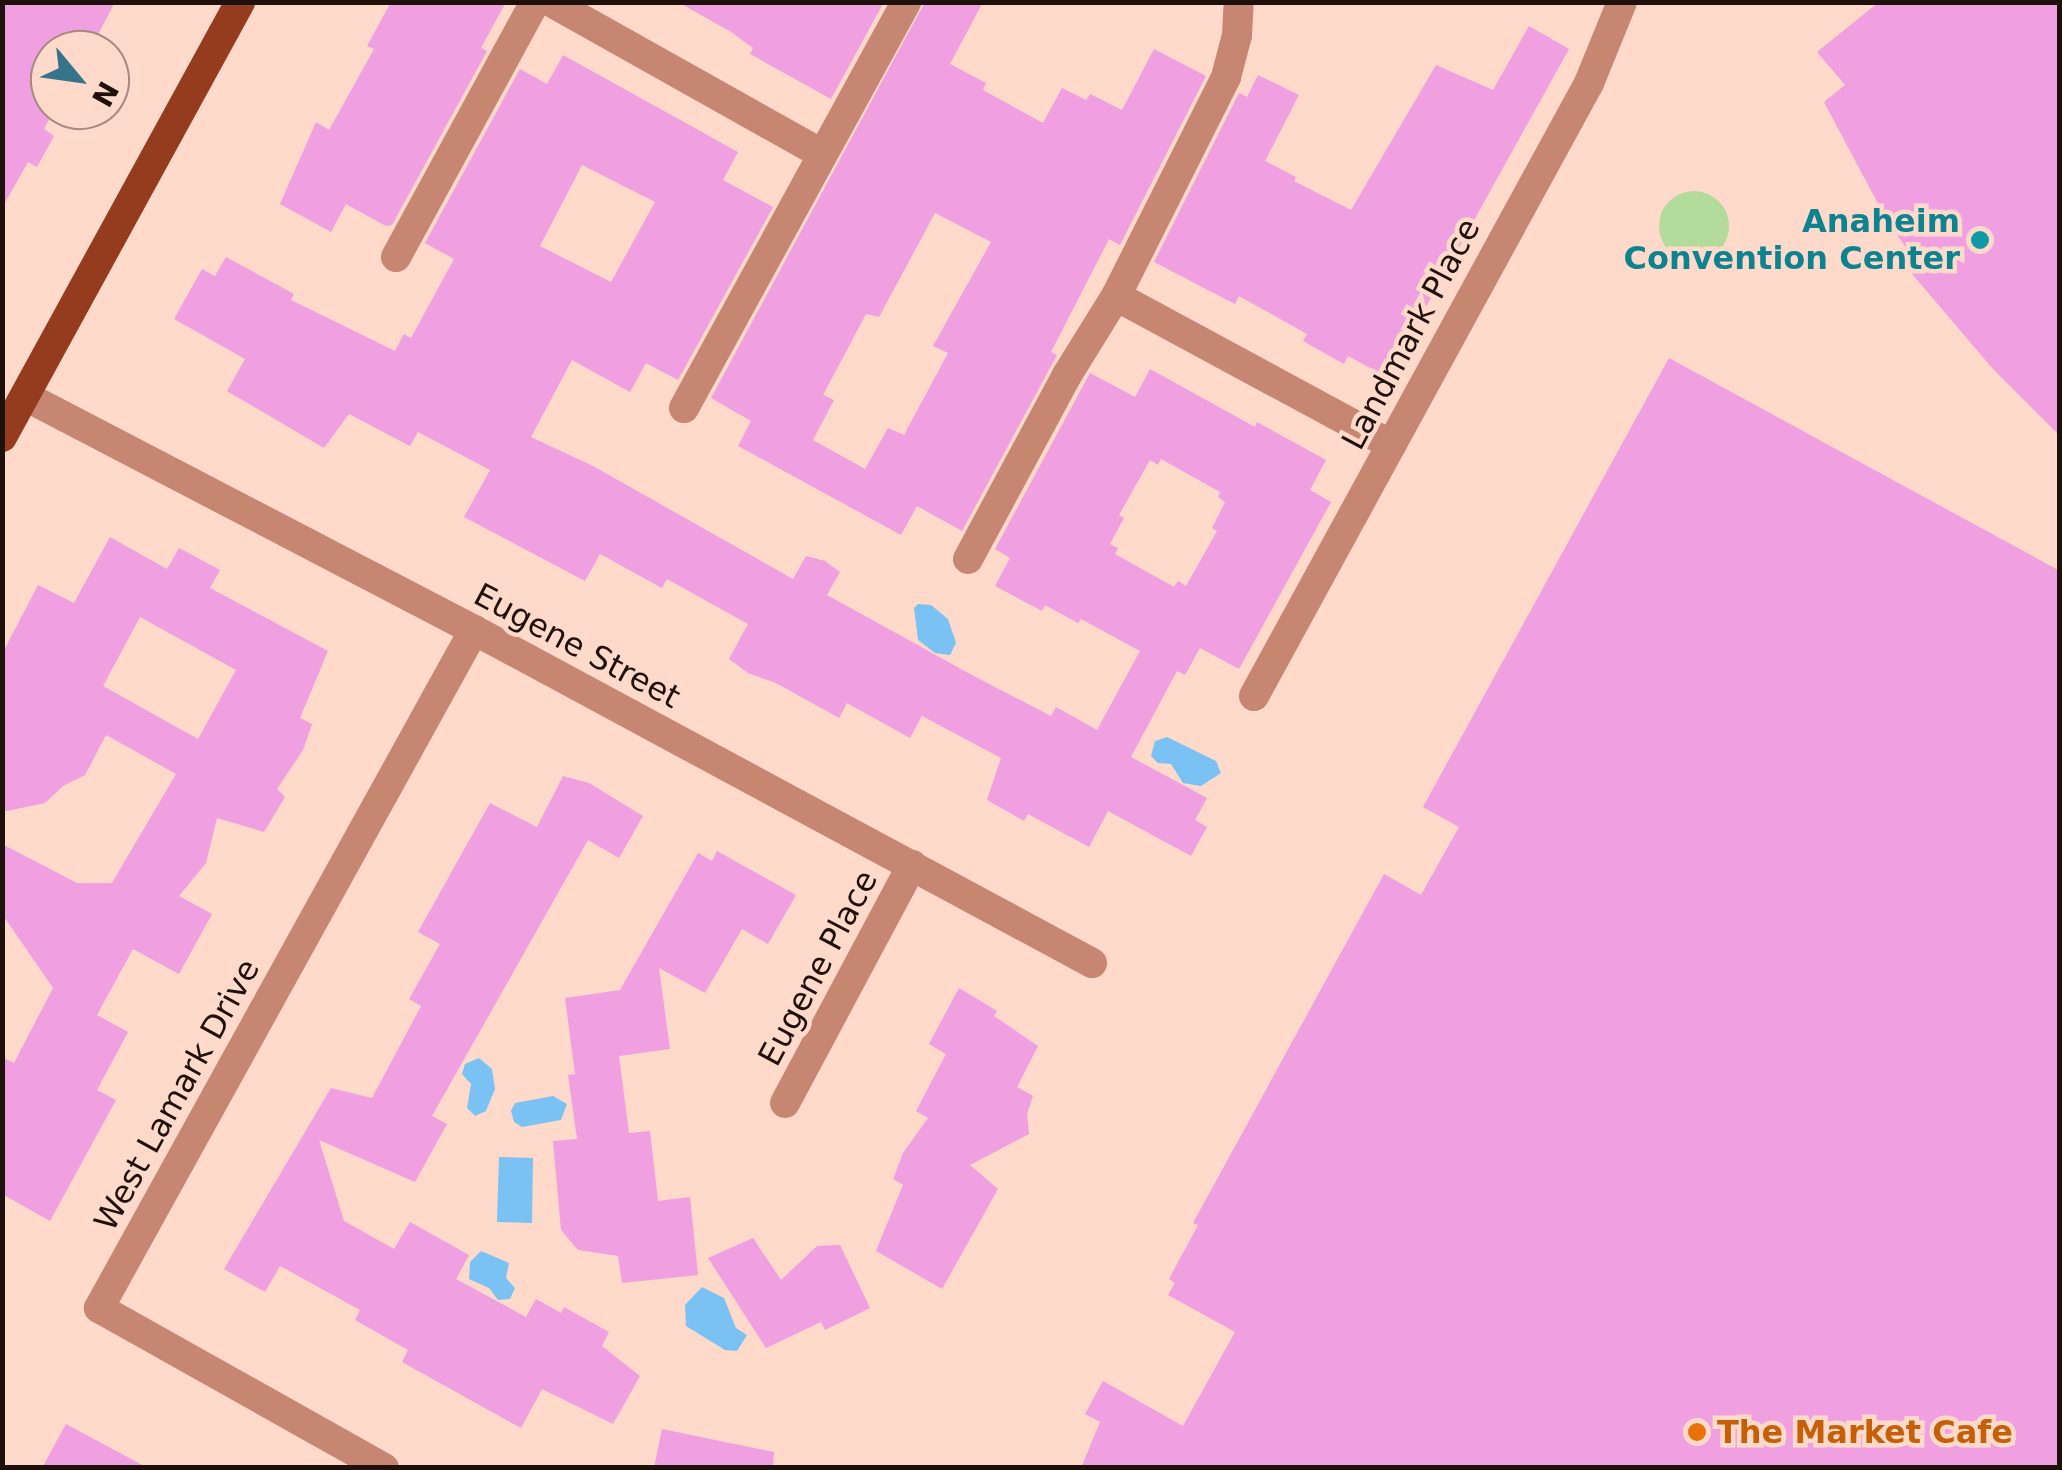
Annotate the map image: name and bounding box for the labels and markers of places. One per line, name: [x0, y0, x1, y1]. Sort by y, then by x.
place label: Anaheim Convention Center: [1623, 203, 1960, 278]
marker: Anaheim Convention Center: [1969, 229, 1991, 251]
place label: The Market Cafe: [1717, 1413, 2013, 1451]
marker: The Market Cafe: [1686, 1421, 1708, 1443]

